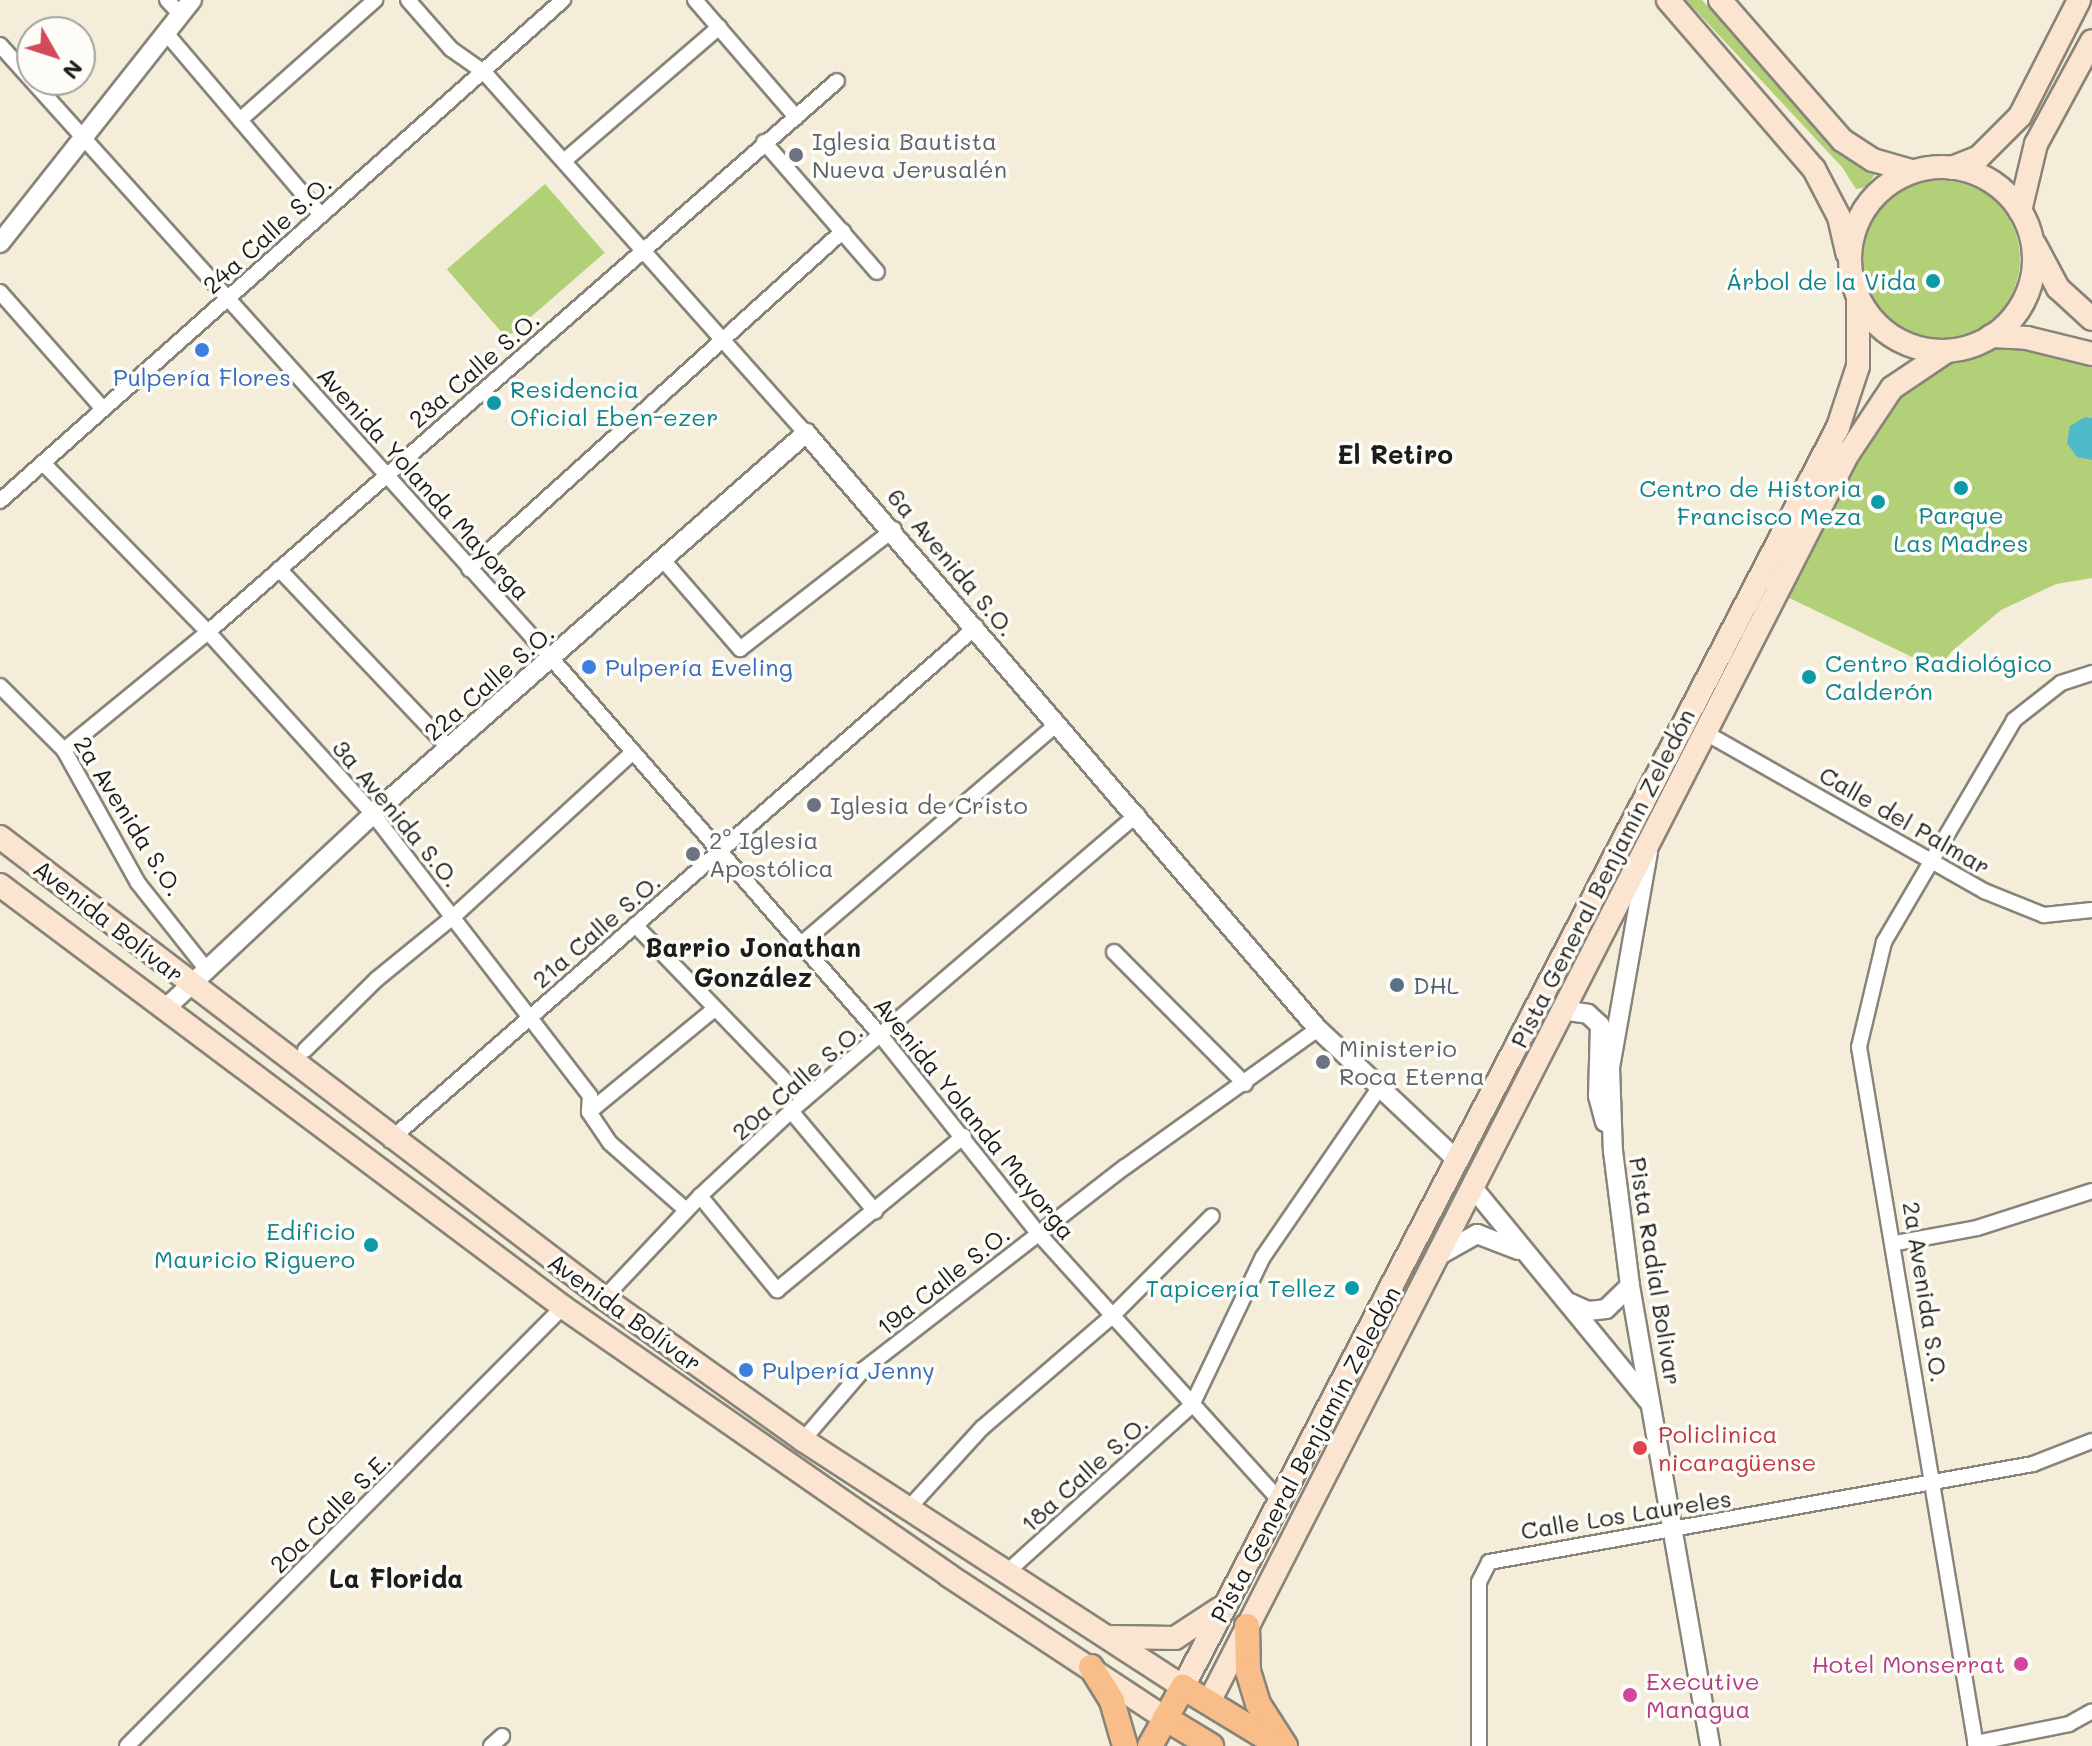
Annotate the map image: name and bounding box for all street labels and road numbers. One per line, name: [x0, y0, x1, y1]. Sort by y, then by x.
street label: 24a Calle S.O.: [197, 169, 337, 299]
street label: 23a Calle S.O.: [403, 305, 545, 433]
street label: Avenida Yolanda Mayorga: [312, 360, 536, 606]
street label: 6a Avenida S.O.: [882, 482, 1022, 642]
street label: 22a Calle S.O.: [418, 618, 560, 746]
street label: Pista General Benjamín Zeledón: [1504, 704, 1700, 1052]
street label: 2a Avenida S.O.: [68, 731, 190, 901]
street label: 3a Avenida S.O.: [327, 733, 467, 893]
street label: Calle del Palmar: [1815, 759, 1995, 881]
street label: Avenida Bolívar: [28, 853, 190, 989]
street label: 21a Calle S.O.: [526, 867, 666, 993]
street label: Avenida Yolanda Mayorga: [868, 991, 1082, 1245]
street label: 20a Calle S.O.: [726, 1016, 868, 1146]
street label: Pista Radial Bolivar: [1624, 1155, 1688, 1387]
street label: 2a Avenida S.O.: [1897, 1199, 1955, 1385]
street label: 19a Calle S.O.: [871, 1219, 1015, 1341]
street label: Avenida Bolívar: [543, 1247, 707, 1377]
street label: Pista General Benjamín Zeledón: [1204, 1281, 1406, 1627]
street label: 18a Calle S.O.: [1014, 1408, 1154, 1538]
street label: 20a Calle S.E.: [264, 1446, 396, 1578]
street label: Calle Los Laureles: [1519, 1483, 1733, 1545]

